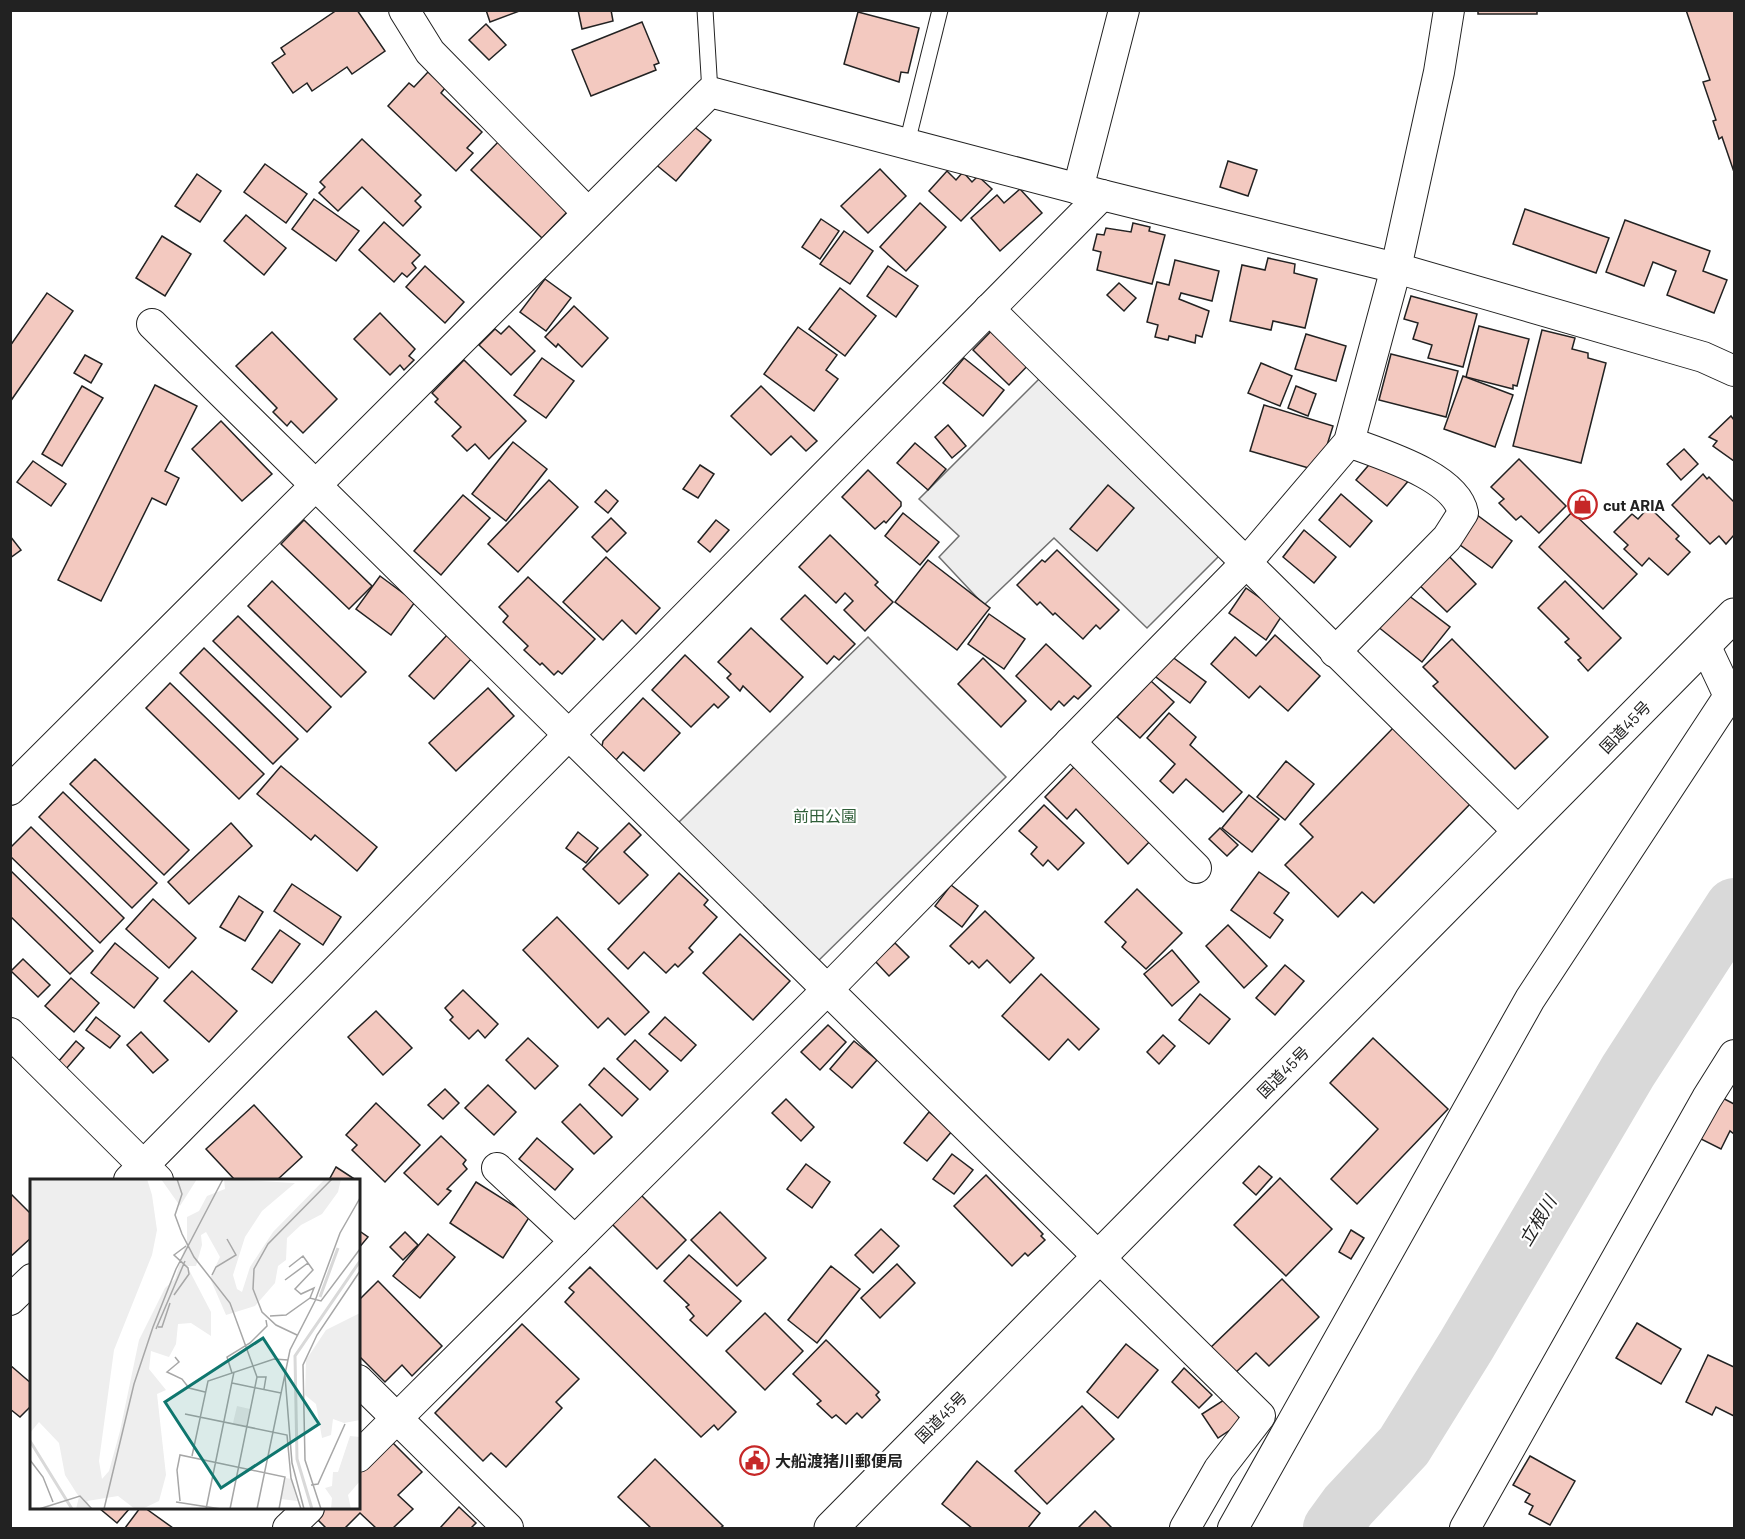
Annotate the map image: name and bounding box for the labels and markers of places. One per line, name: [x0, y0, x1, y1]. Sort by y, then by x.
shop icon: cut ARIA: [1566, 489, 1598, 521]
place label: cut ARIA: [1603, 495, 1665, 514]
public building icon: 大船渡猪川郵便局: [738, 1445, 770, 1477]
place label: 大船渡猪川郵便局: [775, 1451, 903, 1470]

